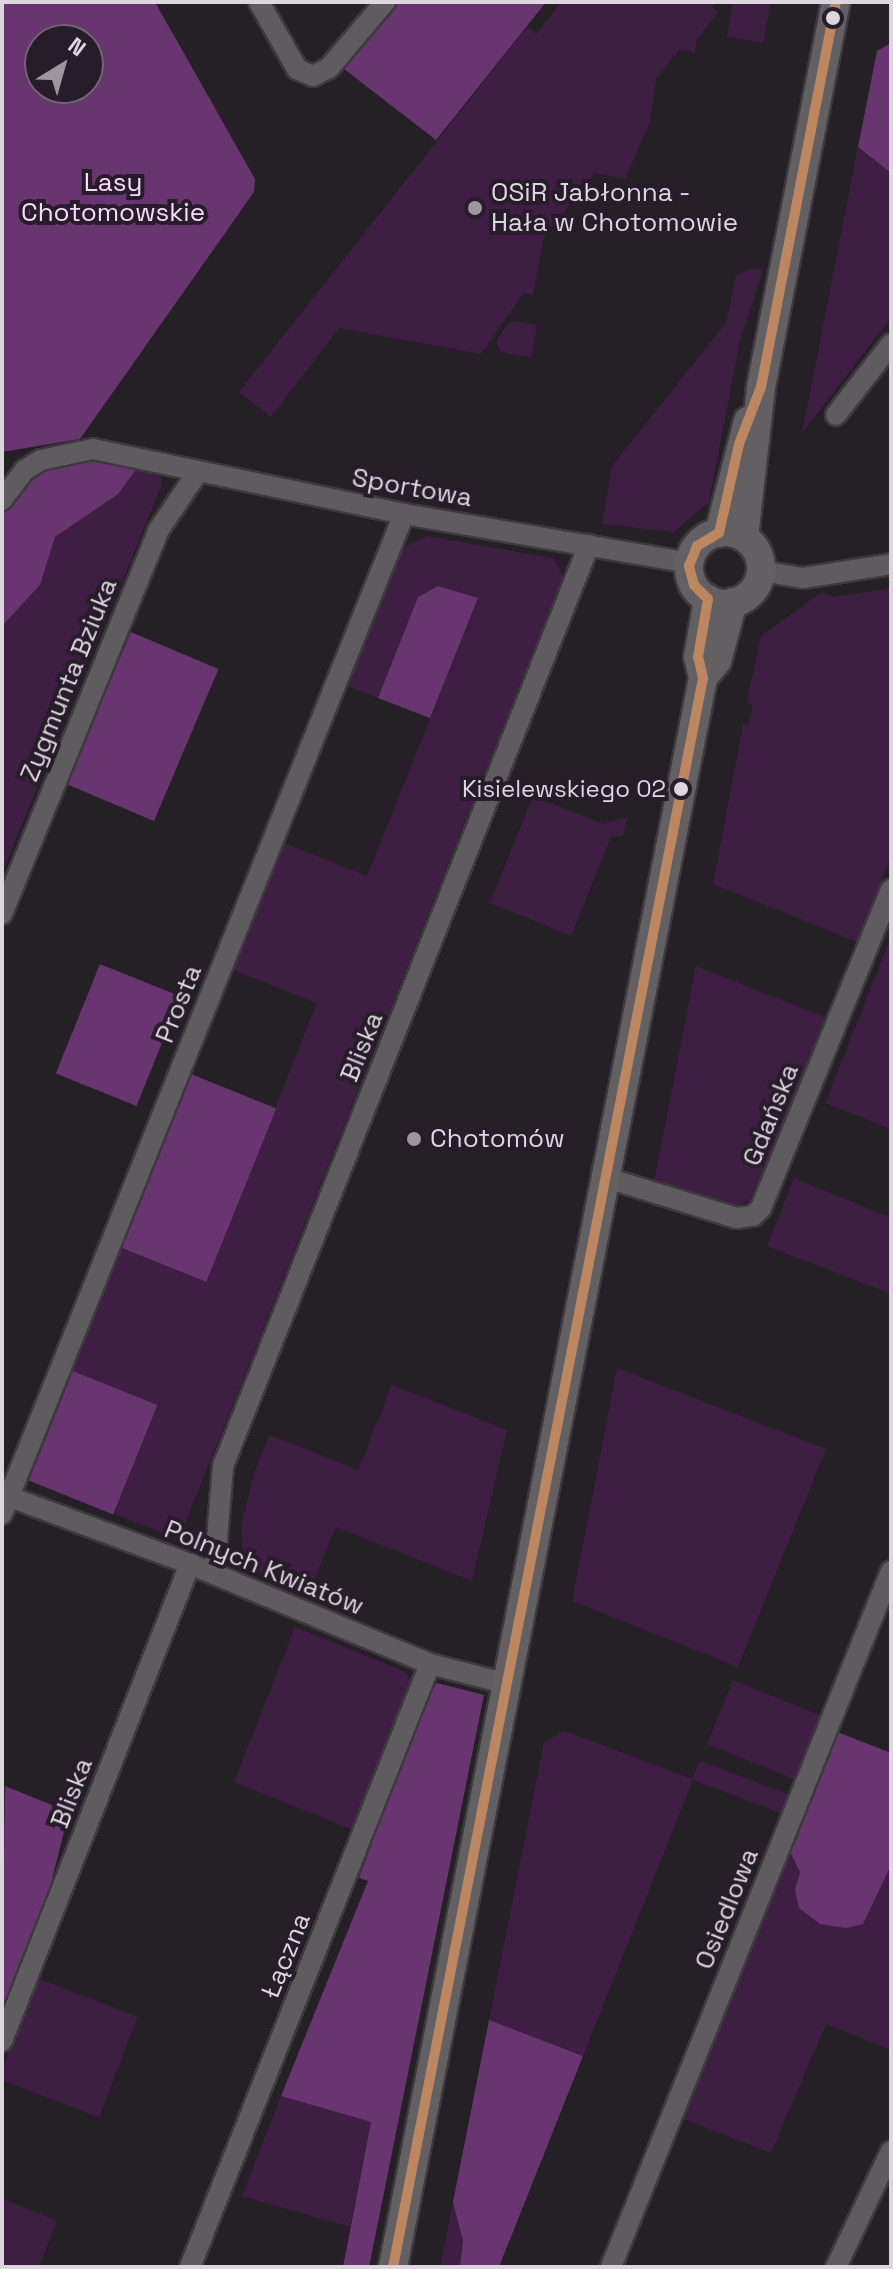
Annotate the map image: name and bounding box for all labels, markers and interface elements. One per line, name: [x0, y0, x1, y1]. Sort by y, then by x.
unlabelled marker: [825, 10, 841, 26]
north arrow: [24, 24, 104, 104]
text: N: [63, 31, 92, 62]
park label: Lasy Chotomowskie: [21, 167, 205, 228]
place label: OSiR Jabłonna - Hała w Chotomowie: [491, 177, 738, 238]
marker: OSiR Jabłonna - Hała w Chotomowie: [466, 199, 484, 217]
street label: Sportowa: [350, 462, 474, 514]
street label: Zygmunta Bziuka: [14, 574, 124, 786]
place label: Kisielewskiego 02: [462, 775, 666, 803]
marker: Kisielewskiego 02: [673, 781, 689, 797]
street label: Prosta: [149, 960, 209, 1048]
street label: Bliska: [334, 1008, 390, 1086]
street label: Gdańska: [736, 1059, 806, 1171]
place label: Chotomów: [430, 1123, 565, 1155]
marker: Chotomów: [405, 1130, 423, 1148]
street label: Polnych Kwiatów: [160, 1514, 368, 1622]
street label: Bliska: [44, 1754, 100, 1832]
street label: Osiedlowa: [689, 1844, 765, 1974]
street label: Łączna: [255, 1909, 317, 2003]

